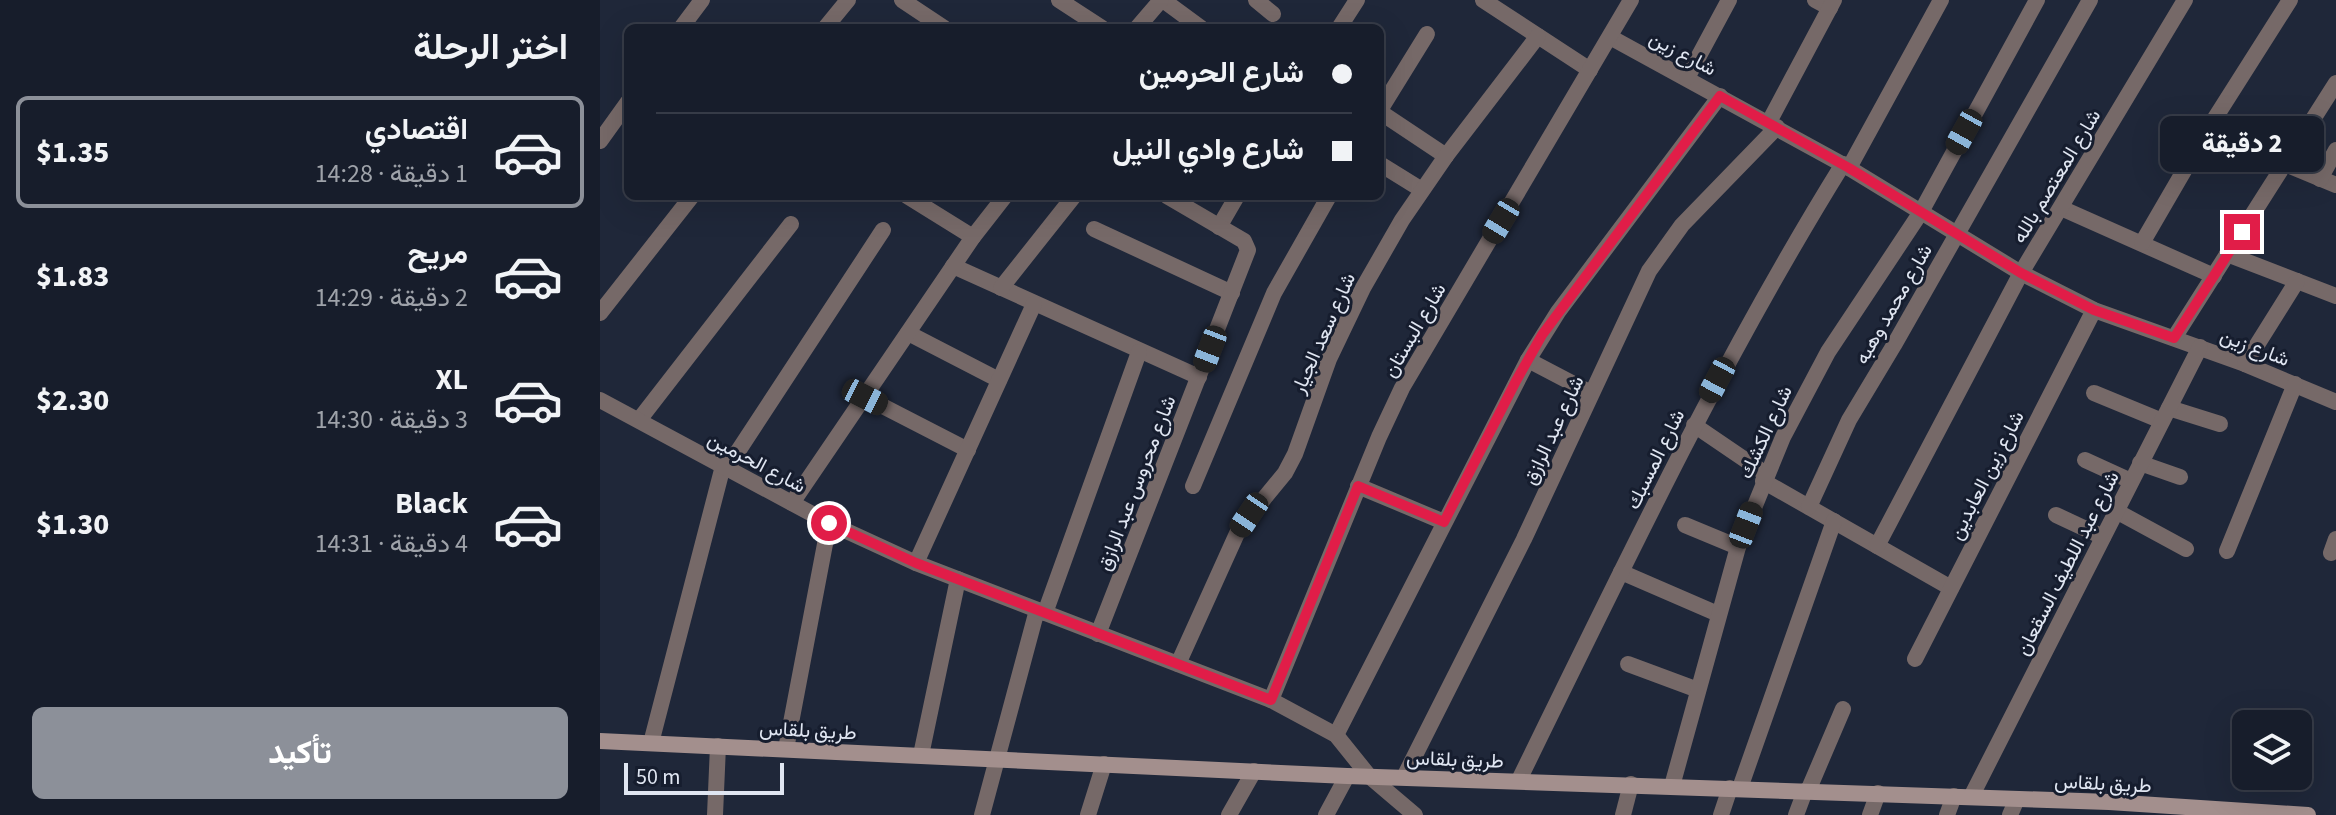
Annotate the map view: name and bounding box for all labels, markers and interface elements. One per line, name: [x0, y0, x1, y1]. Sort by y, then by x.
text: اختر الرحلة: [413, 22, 568, 73]
street label: شارع زين: [1644, 25, 1721, 83]
text: شارع الحرمين: [1139, 51, 1304, 94]
street label: شارع المعتصم بالله: [2006, 104, 2108, 249]
car: [1942, 105, 1986, 159]
text: اقتصادي: [365, 108, 468, 151]
icon: car: [492, 116, 564, 188]
callout: 2 دقيقة: [2160, 116, 2324, 172]
text: 2 دقيقة: [2202, 125, 2282, 162]
text: شارع وادي النيل: [1112, 128, 1304, 171]
text: $1.35: [36, 131, 109, 174]
text: 1 دقيقة · 14:28: [315, 155, 468, 192]
car: [1478, 194, 1524, 248]
route end: [2224, 214, 2260, 250]
text: مريح: [408, 232, 468, 275]
street label: شارع محمد وهبه: [1848, 239, 1940, 370]
icon: car: [492, 240, 564, 312]
text: $1.83: [36, 255, 109, 298]
street label: شارع سعد الجيار: [1284, 269, 1363, 399]
street label: شارع البستان: [1377, 278, 1453, 383]
text: 2 دقيقة · 14:29: [315, 279, 468, 316]
car: [1190, 322, 1230, 376]
street label: شارع زين: [2216, 322, 2293, 374]
car: [1695, 353, 1739, 407]
text: XL: [435, 358, 468, 401]
icon: car: [492, 364, 564, 436]
street label: شارع عبد الرازق: [1516, 371, 1591, 490]
car: [838, 375, 892, 419]
text: $2.30: [36, 379, 109, 422]
street label: شارع الكشك: [1732, 381, 1800, 484]
street label: شارع محروس عبد الرازق: [1091, 392, 1183, 575]
text: 3 دقيقة · 14:30: [315, 401, 468, 438]
street label: شارع المسبك: [1620, 405, 1692, 514]
street label: شارع زين العابدين: [1942, 406, 2031, 545]
street label: شارع الحرمين: [703, 425, 811, 500]
street label: شارع عبد اللطيف السقعان: [2009, 466, 2127, 661]
text: Black: [395, 482, 468, 525]
icon: car: [492, 488, 564, 560]
car: [1226, 488, 1272, 542]
car: [1726, 498, 1766, 552]
text: $1.30: [36, 503, 109, 546]
route start: [811, 505, 847, 541]
text: 4 دقيقة · 14:31: [315, 525, 468, 562]
button: تأكيد: [32, 707, 568, 799]
map controls: [2232, 710, 2312, 790]
button: layers: [2232, 710, 2312, 790]
street label: طريق بلقاس: [759, 714, 857, 748]
street label: طريق بلقاس: [1406, 744, 1504, 776]
scale bar: [624, 759, 784, 795]
text: 50 m: [636, 761, 681, 793]
street label: طريق بلقاس: [2054, 767, 2152, 801]

